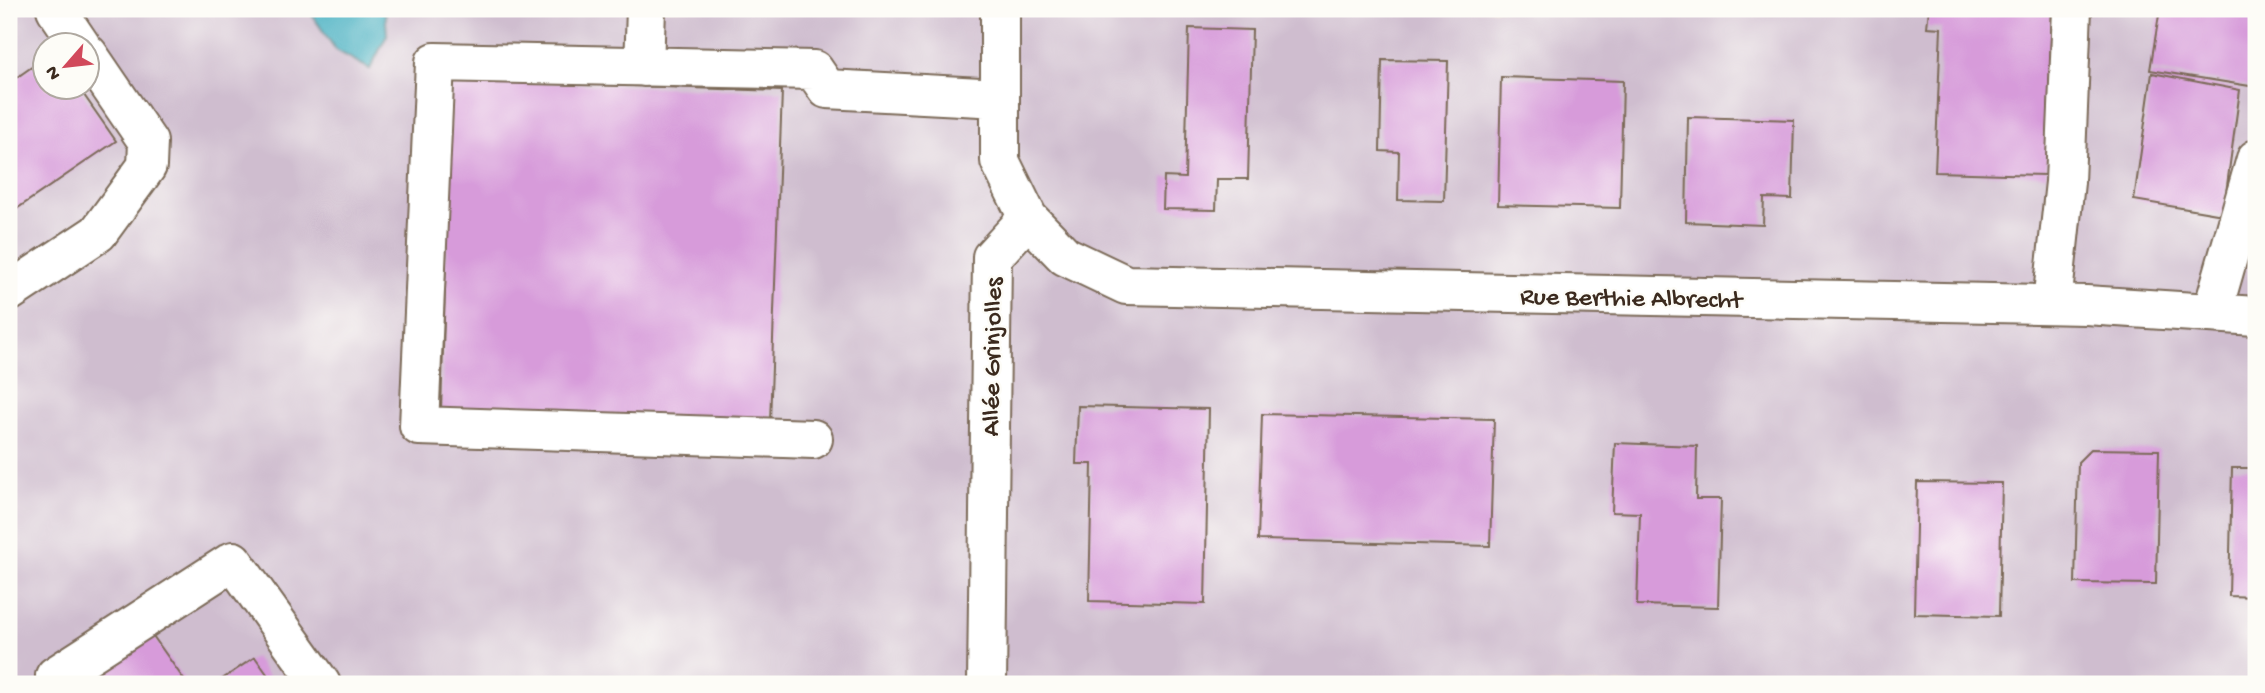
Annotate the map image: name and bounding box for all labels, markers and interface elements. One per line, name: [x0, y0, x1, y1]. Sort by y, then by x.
north arrow: [32, 32, 102, 102]
text: N: [41, 61, 67, 83]
street label: Allée Grinjolles: [978, 276, 1011, 437]
street label: Rue Berthie Albrecht: [1520, 283, 1745, 318]

